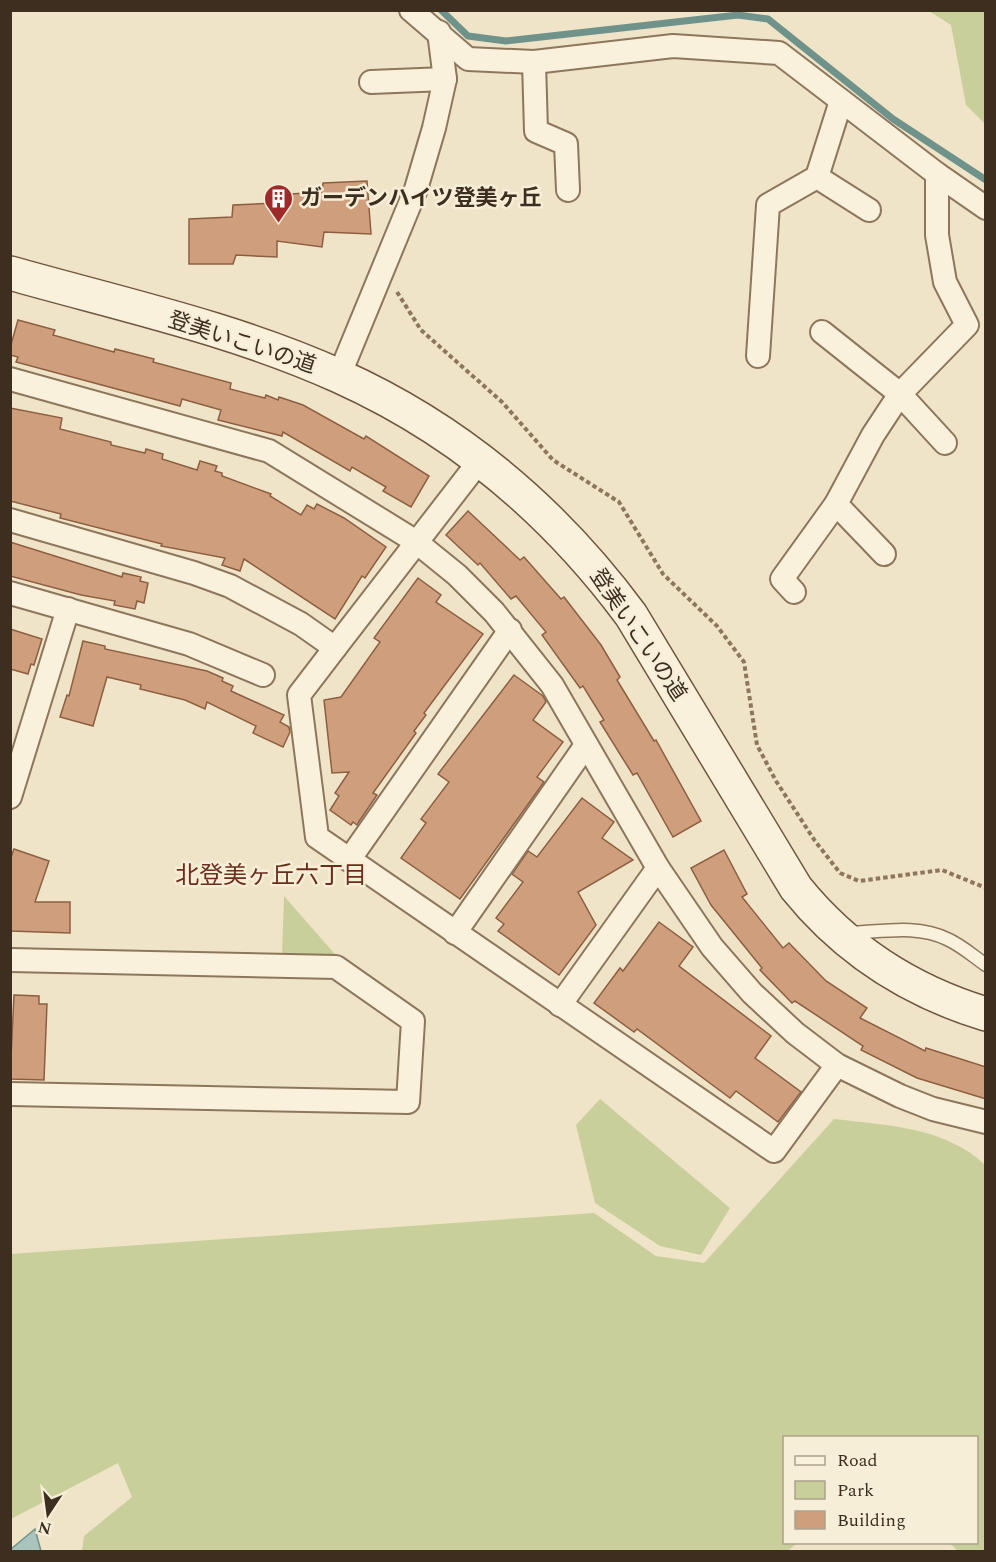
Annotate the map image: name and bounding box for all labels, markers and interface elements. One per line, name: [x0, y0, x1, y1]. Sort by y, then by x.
building icon: ガーデンハイツ登美ヶ丘: [263, 182, 295, 224]
place label: ガーデンハイツ登美ヶ丘: [300, 182, 542, 215]
street label: 登美いこいの道: [164, 304, 320, 382]
street label: 登美いこいの道: [581, 562, 695, 708]
district label: 北登美ヶ丘六丁目: [175, 858, 367, 894]
legend: [783, 1436, 978, 1544]
text: Road: [837, 1447, 878, 1474]
text: Park: [837, 1477, 874, 1504]
north arrow: [18, 1484, 78, 1544]
text: Building: [837, 1507, 906, 1534]
text: N: [36, 1514, 54, 1541]

